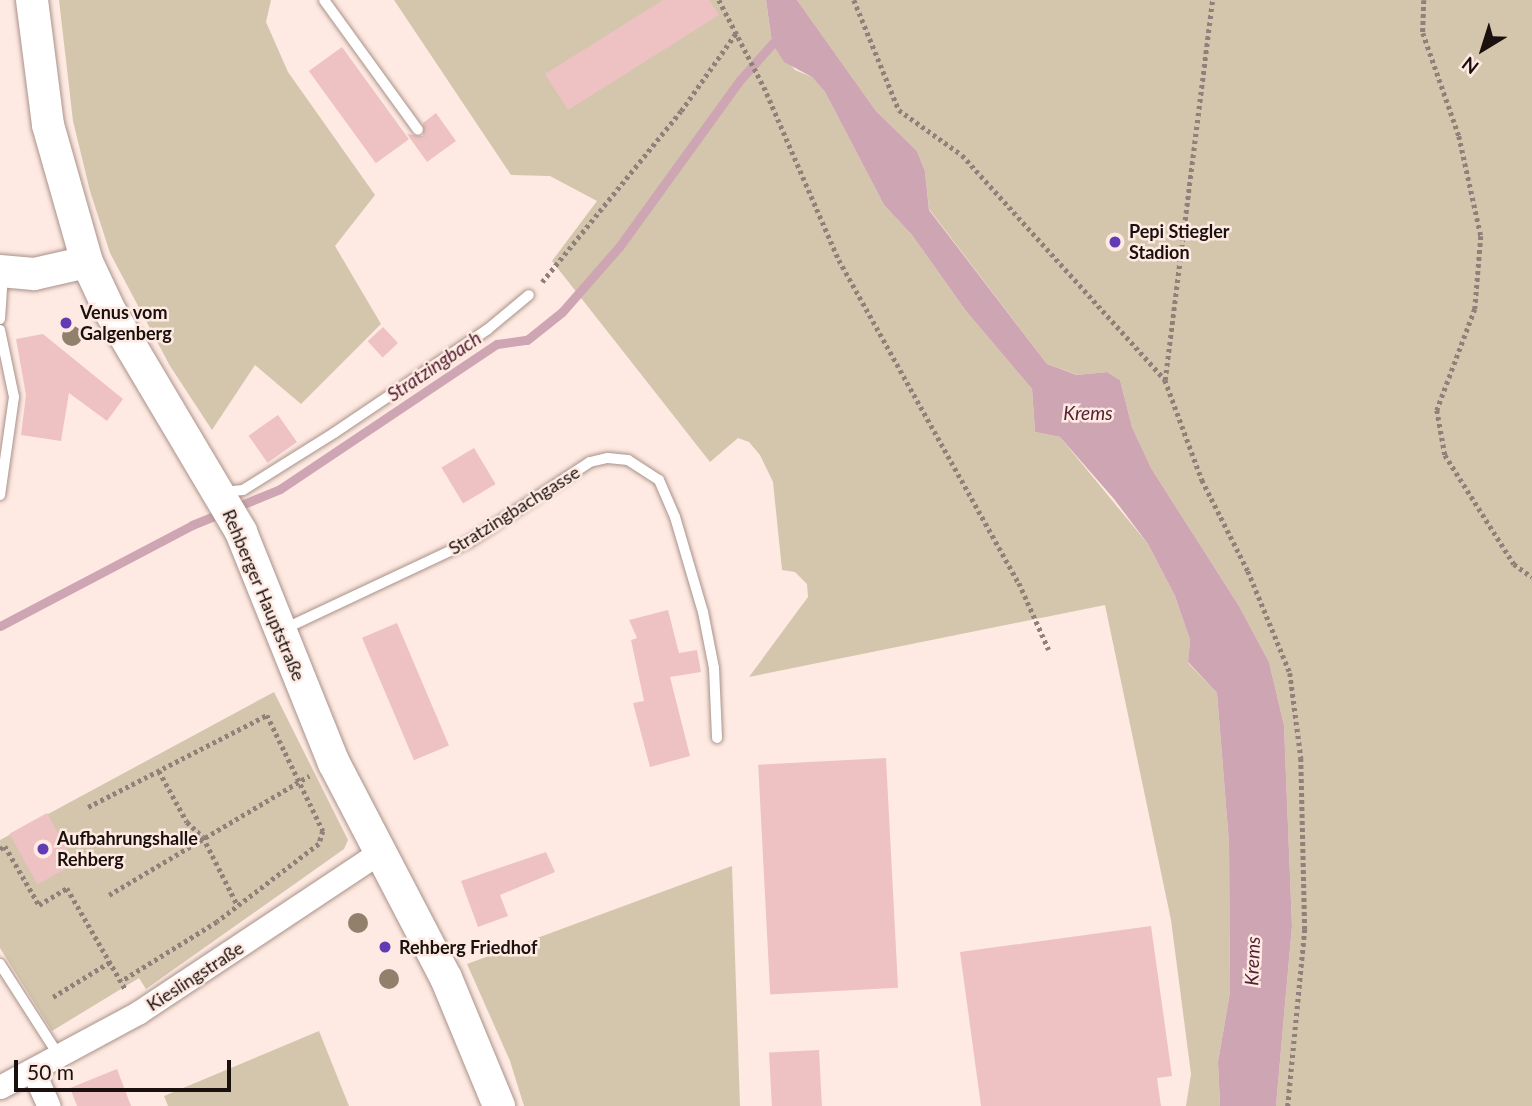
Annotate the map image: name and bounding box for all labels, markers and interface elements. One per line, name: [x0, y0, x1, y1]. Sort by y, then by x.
north arrow: [1448, 14, 1518, 84]
text: N: [1457, 52, 1483, 80]
place label: Pepi Stiegler Stadion: [1129, 221, 1229, 264]
marker: Pepi Stiegler Stadion: [1107, 234, 1123, 250]
place label: Venus vom Galgenberg: [80, 302, 172, 344]
marker: Venus vom Galgenberg: [58, 315, 74, 331]
water label: Stratzingbach: [383, 326, 485, 406]
water label: Krems: [1063, 402, 1113, 424]
street label: Stratzingbachgasse: [444, 461, 584, 559]
street label: Rehberger Hauptstraße: [218, 506, 310, 684]
place label: Aufbahrungshalle Rehberg: [57, 828, 198, 870]
marker: Aufbahrungshalle Rehberg: [35, 841, 51, 857]
place label: Rehberg Friedhof: [399, 936, 537, 958]
water label: Krems: [1240, 936, 1264, 986]
street label: Kieslingstraße: [143, 937, 247, 1015]
marker: Rehberg Friedhof: [377, 939, 393, 955]
scale bar: [18, 1046, 234, 1090]
text: 50 m: [27, 1059, 74, 1084]

